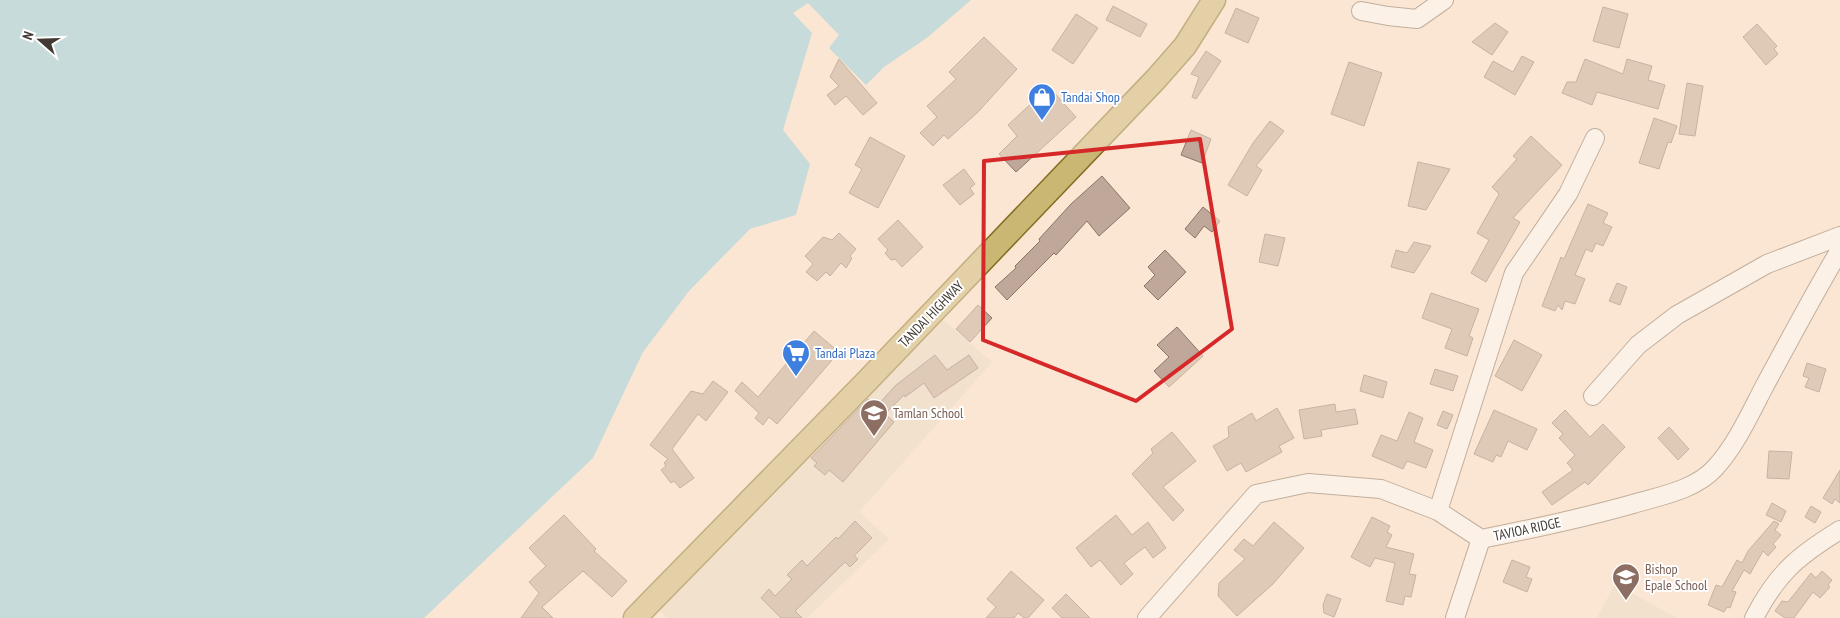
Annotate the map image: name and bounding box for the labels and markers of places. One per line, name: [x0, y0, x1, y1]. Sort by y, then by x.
shop icon: Tandai Shop: [1027, 82, 1057, 121]
place label: Tandai Shop: [1061, 88, 1120, 106]
supermarket icon: Tandai Plaza: [781, 338, 811, 377]
place label: Tandai Plaza: [815, 344, 875, 362]
school or university icon: Tamlan School: [859, 398, 889, 437]
place label: Tamlan School: [893, 404, 964, 422]
place label: Bishop Epale School: [1645, 560, 1708, 594]
school or university icon: Bishop Epale School: [1611, 562, 1641, 601]

